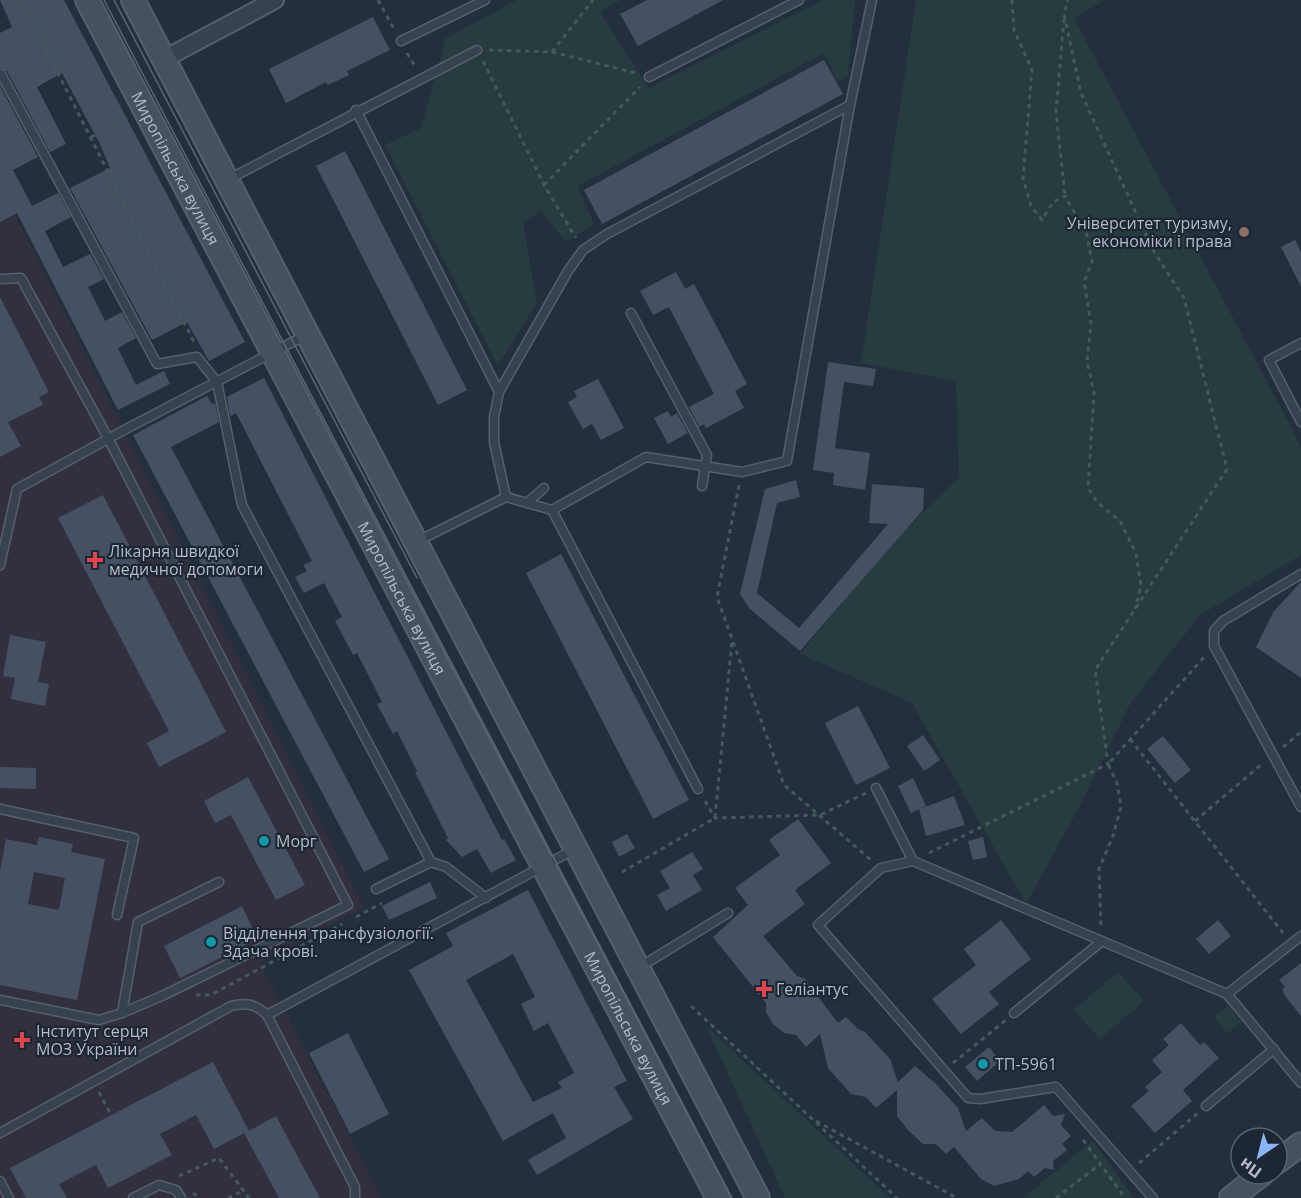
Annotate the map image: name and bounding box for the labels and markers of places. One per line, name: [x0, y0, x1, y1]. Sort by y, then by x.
place label: Університет туризму, економіки і права: [1067, 212, 1232, 252]
marker: Університет туризму, економіки і права: [1237, 225, 1251, 239]
place label: Лікарня швидкої медичної допомоги: [109, 540, 264, 580]
marker: Лікарня швидкої медичної допомоги: [86, 551, 104, 569]
place label: Морг: [276, 830, 317, 852]
marker: Морг: [257, 834, 271, 848]
place label: Відділення трансфузіології. Здача крові.: [223, 922, 434, 962]
marker: Відділення трансфузіології. Здача крові.: [204, 935, 218, 949]
place label: Геліантус: [776, 978, 849, 1000]
marker: Геліантус: [757, 982, 771, 996]
place label: Інститут серця МОЗ України: [36, 1020, 149, 1060]
marker: Інститут серця МОЗ України: [13, 1031, 31, 1049]
place label: ТП-5961: [995, 1053, 1057, 1075]
marker: ТП-5961: [976, 1057, 990, 1071]

